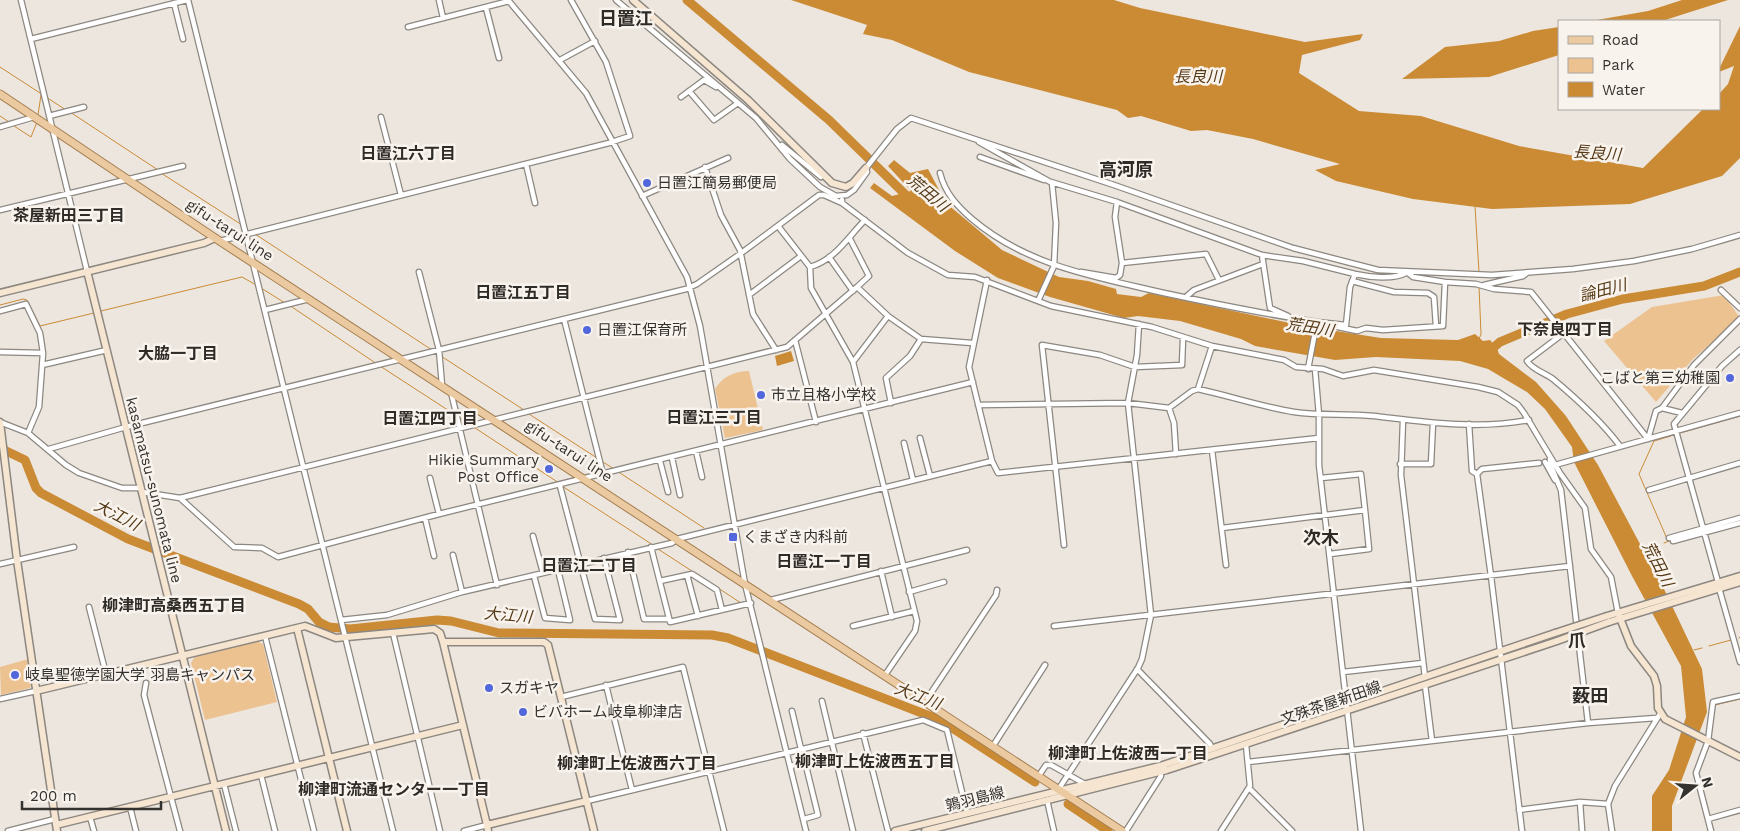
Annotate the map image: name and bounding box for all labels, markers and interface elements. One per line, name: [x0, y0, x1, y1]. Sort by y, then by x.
district label: 日置江: [599, 8, 653, 29]
legend: [1558, 20, 1720, 110]
text: Road: [1602, 31, 1639, 49]
text: Park: [1602, 56, 1635, 74]
water label: 長良川: [1174, 67, 1224, 86]
text: Water: [1602, 81, 1645, 99]
water label: 長良川: [1572, 142, 1624, 164]
district label: 日置江六丁目: [360, 144, 456, 163]
district label: 高河原: [1099, 159, 1153, 180]
water label: 荒田川: [904, 170, 954, 217]
place label: 日置江簡易郵便局: [657, 174, 777, 192]
marker: 日置江簡易郵便局: [641, 177, 653, 189]
street label: gifu-tarui line: [183, 195, 277, 265]
district label: 茶屋新田三丁目: [13, 206, 125, 225]
water label: 論田川: [1577, 274, 1631, 305]
district label: 日置江五丁目: [475, 283, 571, 302]
water label: 荒田川: [1285, 314, 1337, 340]
district label: 下奈良四丁目: [1517, 320, 1613, 339]
place label: 日置江保育所: [597, 321, 687, 339]
marker: 日置江保育所: [581, 324, 593, 336]
district label: 大脇一丁目: [138, 344, 218, 363]
place label: こばと第三幼稚園: [1600, 369, 1720, 387]
marker: こばと第三幼稚園: [1724, 372, 1736, 384]
place label: 市立且格小学校: [771, 386, 876, 404]
marker: 市立且格小学校: [755, 389, 767, 401]
street label: kasamatsu-sunomata line: [122, 395, 186, 585]
district label: 日置江三丁目: [666, 408, 762, 427]
district label: 日置江四丁目: [382, 409, 478, 428]
street label: gifu-tarui line: [522, 416, 616, 486]
place label: Hikie Summary Post Office: [428, 451, 539, 486]
marker: Hikie Summary Post Office: [543, 463, 555, 475]
water label: 大江川: [91, 496, 144, 535]
district label: 次木: [1303, 527, 1339, 548]
place label: くまざき内科前: [743, 528, 848, 546]
marker: くまざき内科前: [727, 531, 739, 543]
water label: 荒田川: [1639, 538, 1678, 591]
district label: 日置江一丁目: [776, 552, 872, 571]
district label: 日置江二丁目: [541, 556, 637, 575]
district label: 柳津町高桑西五丁目: [102, 596, 246, 615]
water label: 大江川: [483, 603, 535, 627]
district label: 爪: [1568, 630, 1586, 651]
place label: 岐阜聖徳学園大学 羽島キャンパス: [25, 666, 255, 684]
marker: 岐阜聖徳学園大学 羽島キャンパス: [9, 669, 21, 681]
street label: 文殊茶屋新田線: [1278, 677, 1384, 729]
place label: スガキヤ: [499, 679, 559, 697]
water label: 大江川: [892, 679, 946, 714]
marker: スガキヤ: [483, 682, 495, 694]
district label: 薮田: [1572, 685, 1608, 706]
place label: ビバホーム岐阜柳津店: [533, 703, 683, 721]
marker: ビバホーム岐阜柳津店: [517, 706, 529, 718]
district label: 柳津町上佐波西一丁目: [1048, 744, 1208, 763]
district label: 柳津町上佐波西五丁目: [795, 752, 955, 771]
district label: 柳津町上佐波西六丁目: [557, 754, 717, 773]
north arrow: [1670, 761, 1720, 811]
text: N: [1698, 775, 1717, 789]
scale bar: [22, 778, 161, 810]
district label: 柳津町流通センター一丁目: [298, 780, 490, 799]
street label: 鶉羽島線: [944, 783, 1006, 815]
text: 200 m: [30, 787, 77, 805]

